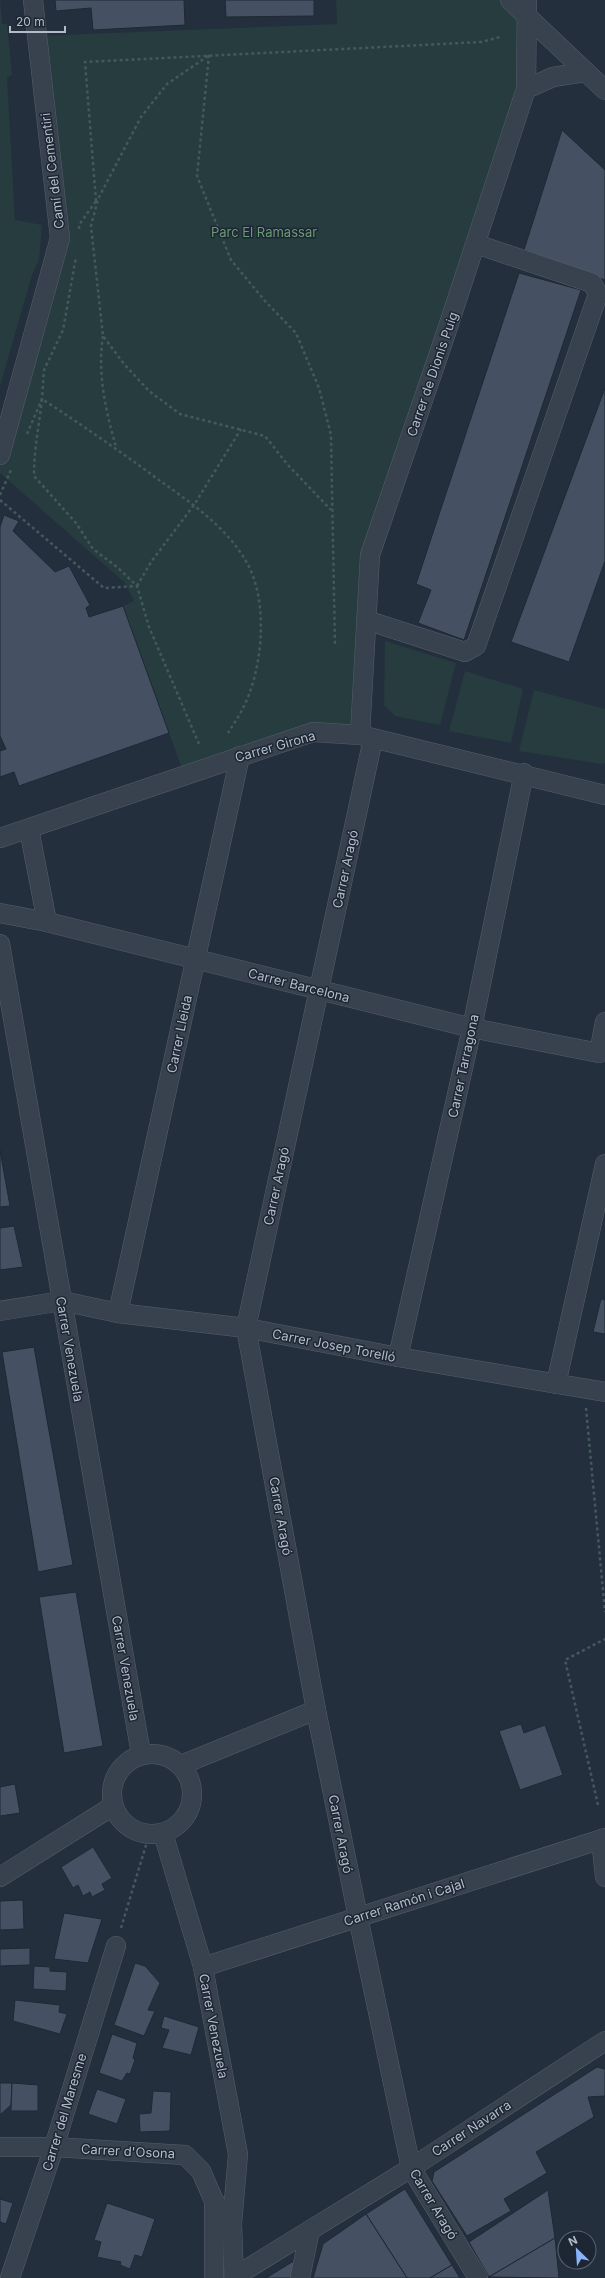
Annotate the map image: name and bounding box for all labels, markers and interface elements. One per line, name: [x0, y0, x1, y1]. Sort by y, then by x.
scale bar: [10, 8, 65, 34]
text: 20 m: [16, 14, 45, 29]
street label: Camí del Cementiri: [37, 112, 67, 230]
park label: Parc El Ramassar: [211, 224, 317, 240]
street label: Carrer de Dionis Puig: [403, 310, 461, 438]
street label: Carrer Girona: [233, 727, 317, 765]
street label: Carrer Aragó: [329, 828, 361, 910]
street label: Carrer Barcelona: [247, 965, 351, 1005]
street label: Carrer Lleida: [163, 994, 195, 1074]
street label: Carrer Tarragona: [444, 1013, 482, 1119]
street label: Carrer Aragó: [260, 1145, 292, 1227]
street label: Carrer Venezuela: [53, 1295, 87, 1403]
street label: Carrer Josep Torelló: [271, 1325, 397, 1365]
street label: Carrer Aragó: [266, 1475, 296, 1557]
street label: Carrer Venezuela: [109, 1614, 143, 1722]
street label: Carrer Aragó: [326, 1793, 356, 1875]
street label: Carrer Ramón i Cajal: [342, 1875, 466, 1929]
street label: Carrer Venezuela: [196, 1972, 232, 2080]
street label: Carrer del Maresme: [38, 2051, 90, 2173]
street label: Carrer Navarra: [428, 2096, 514, 2160]
street label: Carrer d'Osona: [81, 2141, 175, 2161]
street label: Carrer Aragó: [407, 2166, 461, 2242]
north arrow: [557, 2230, 597, 2270]
text: N: [566, 2233, 580, 2249]

